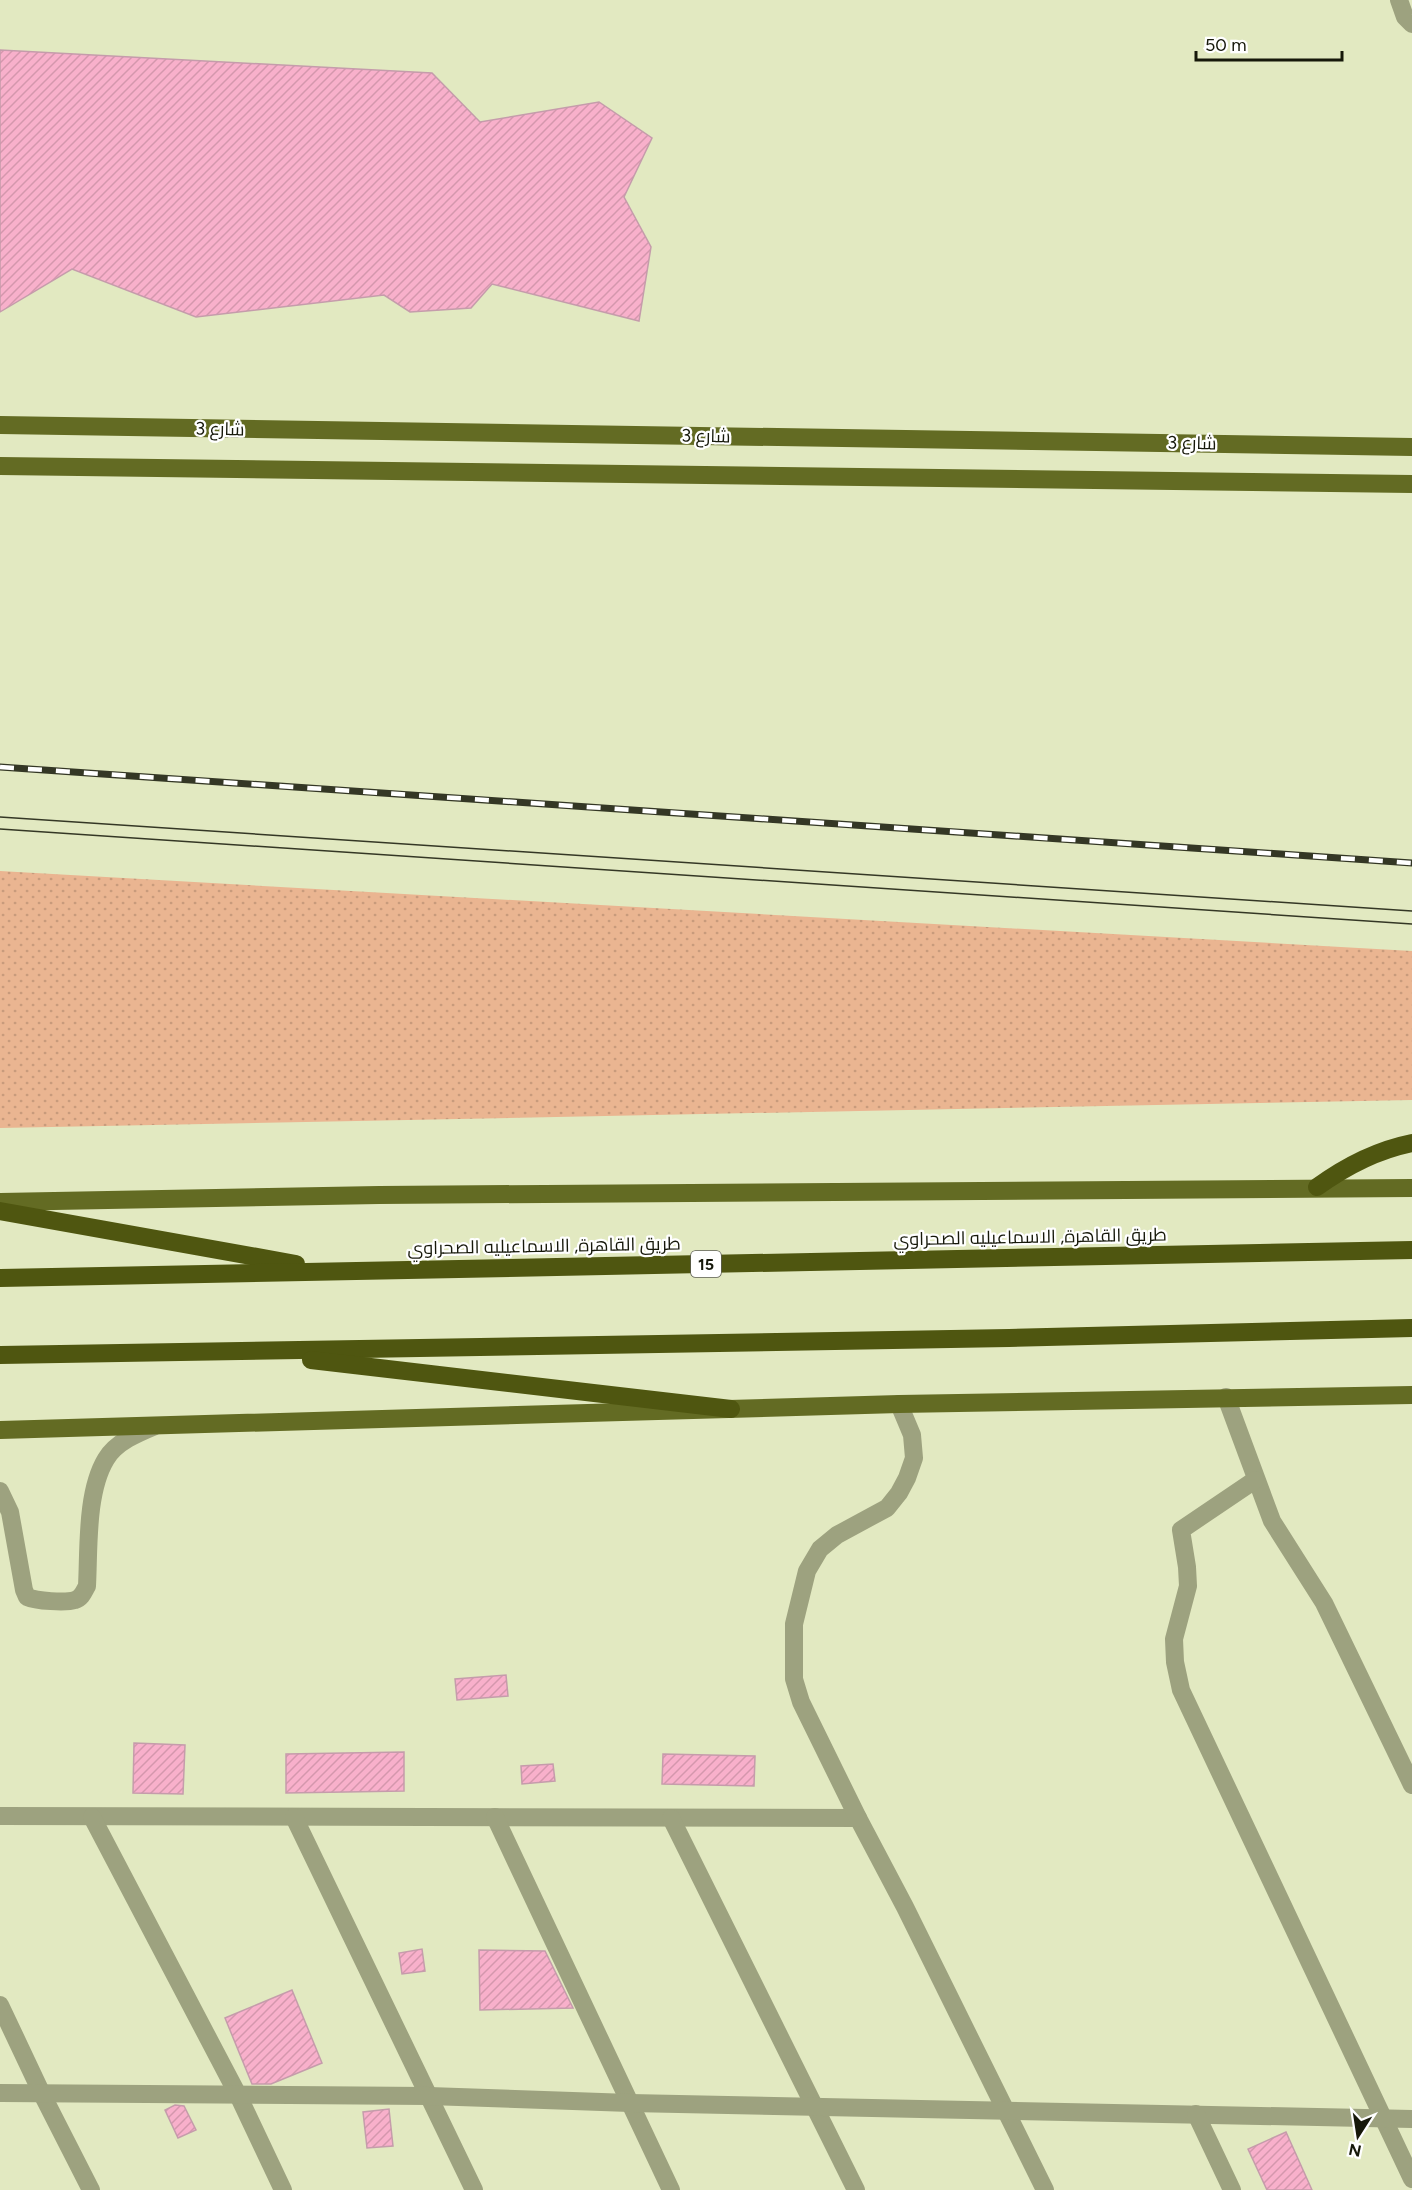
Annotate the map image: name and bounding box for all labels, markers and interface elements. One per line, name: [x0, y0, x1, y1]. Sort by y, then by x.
scale bar: [1196, 24, 1342, 62]
text: 50 m: [1205, 34, 1247, 56]
street label: شارع 3: [195, 418, 245, 441]
street label: شارع 3: [681, 425, 731, 448]
street label: شارع 3: [1167, 432, 1217, 455]
street label: طريق القاهرة, الاسماعيليه الصحراوي: [893, 1224, 1167, 1253]
street label: طريق القاهرة, الاسماعيليه الصحراوي: [407, 1233, 681, 1262]
road number: 15: [691, 1251, 721, 1277]
north arrow: [1328, 2106, 1388, 2166]
text: N: [1347, 2140, 1363, 2161]

